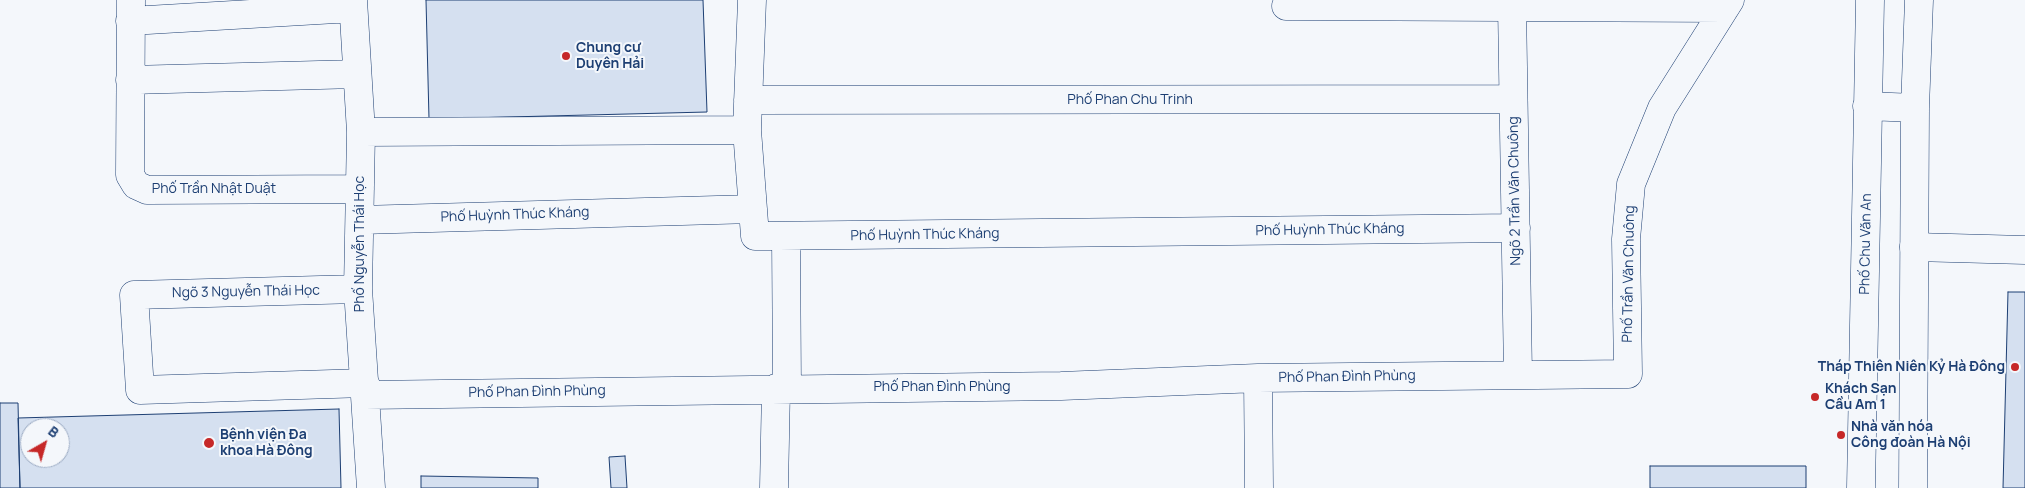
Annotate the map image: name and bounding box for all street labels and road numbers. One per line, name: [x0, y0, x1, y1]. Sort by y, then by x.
street label: Phố Phan Chu Trinh: [1067, 92, 1193, 108]
street label: Ngõ 2 Trần Văn Chuông: [1505, 116, 1525, 266]
street label: Phố Nguyễn Thái Học: [352, 176, 368, 312]
street label: Phố Trần Nhật Duật: [152, 181, 276, 197]
street label: Phố Chu Văn An: [1857, 193, 1875, 295]
street label: Phố Huỳnh Thúc Kháng: [440, 204, 590, 226]
street label: Phố Trần Văn Chuông: [1619, 205, 1639, 343]
street label: Phố Huỳnh Thúc Kháng: [1255, 220, 1405, 240]
street label: Phố Huỳnh Thúc Kháng: [850, 225, 1000, 245]
street label: Ngõ 3 Nguyễn Thái Học: [172, 282, 320, 302]
street label: Phố Phan Đình Phùng: [1278, 367, 1416, 387]
street label: Phố Phan Đình Phùng: [873, 379, 1011, 395]
street label: Phố Phan Đình Phùng: [468, 382, 606, 402]

